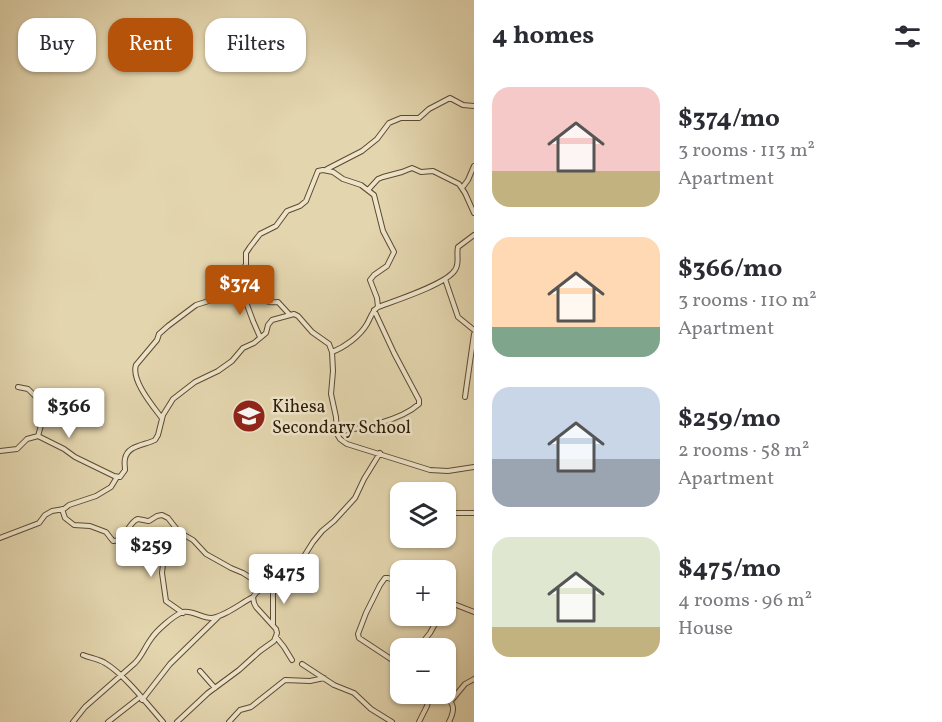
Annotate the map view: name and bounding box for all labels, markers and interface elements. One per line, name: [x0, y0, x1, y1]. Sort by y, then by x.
chip: Buy: [18, 18, 96, 72]
chip: Rent: [108, 18, 193, 72]
chip: Filters: [205, 18, 306, 72]
text: 4 homes: [492, 18, 594, 54]
icon: filters: [891, 20, 924, 53]
text: $374/mo: [678, 101, 780, 137]
icon: home: [540, 111, 612, 183]
text: 3 rooms · 113 m²: [678, 137, 815, 165]
text: Apartment: [678, 165, 774, 193]
text: $366/mo: [678, 251, 782, 287]
icon: home: [540, 261, 612, 333]
pin: $374: [204, 265, 276, 316]
text: $374: [219, 270, 261, 298]
text: 3 rooms · 110 m²: [678, 287, 817, 315]
text: Apartment: [678, 315, 774, 343]
pin: $366: [33, 388, 105, 439]
text: $366: [47, 393, 91, 421]
place label: Kihesa Secondary School: [272, 395, 411, 441]
school or university icon: Kihesa Secondary School: [231, 398, 267, 434]
text: $259/mo: [678, 401, 781, 437]
icon: home: [540, 411, 612, 483]
text: 2 rooms · 58 m²: [678, 437, 809, 465]
text: Apartment: [678, 465, 774, 493]
map controls: [390, 482, 456, 704]
button: layers: [390, 482, 456, 548]
pin: $259: [115, 527, 187, 578]
text: $259: [130, 532, 172, 560]
text: $475/mo: [678, 551, 781, 587]
pin: $475: [248, 554, 320, 605]
text: $475: [263, 559, 305, 587]
button: +: [390, 560, 456, 626]
icon: home: [540, 561, 612, 633]
text: 4 rooms · 96 m²: [678, 587, 812, 615]
text: House: [678, 615, 733, 643]
button: −: [390, 638, 456, 704]

